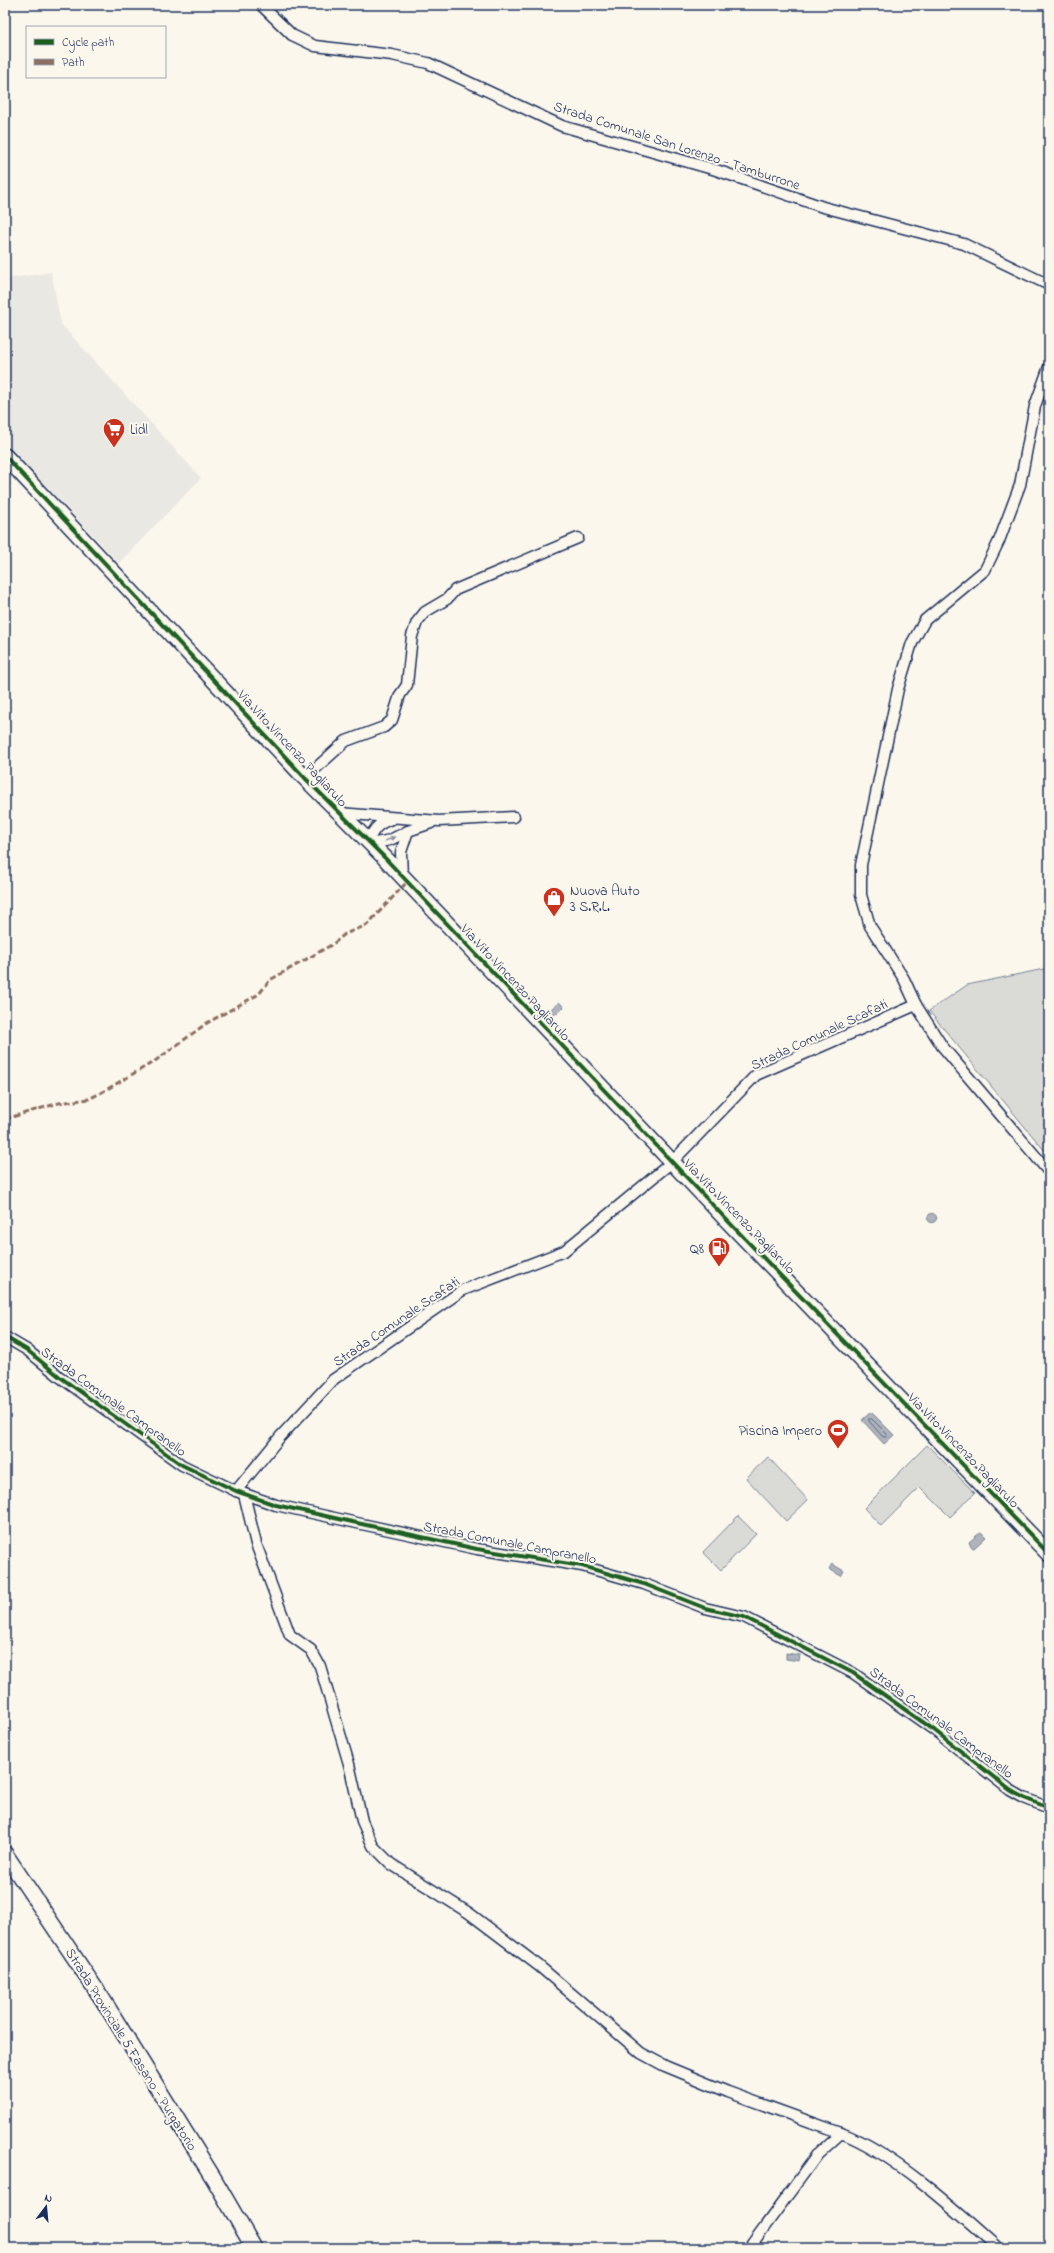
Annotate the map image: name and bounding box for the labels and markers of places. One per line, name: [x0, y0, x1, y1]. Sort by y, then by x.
supermarket icon: Lidl: [101, 416, 127, 449]
place label: Lidl: [130, 420, 148, 441]
place label: Nuova Auto 3 S.R.L.: [570, 881, 640, 918]
shop icon: Nuova Auto 3 S.R.L.: [541, 885, 567, 918]
fuel station icon: Q8: [706, 1235, 732, 1268]
place label: Q8: [690, 1239, 704, 1260]
sports icon: Piscina Impero: [825, 1417, 851, 1450]
place label: Piscina Impero: [739, 1421, 822, 1442]

